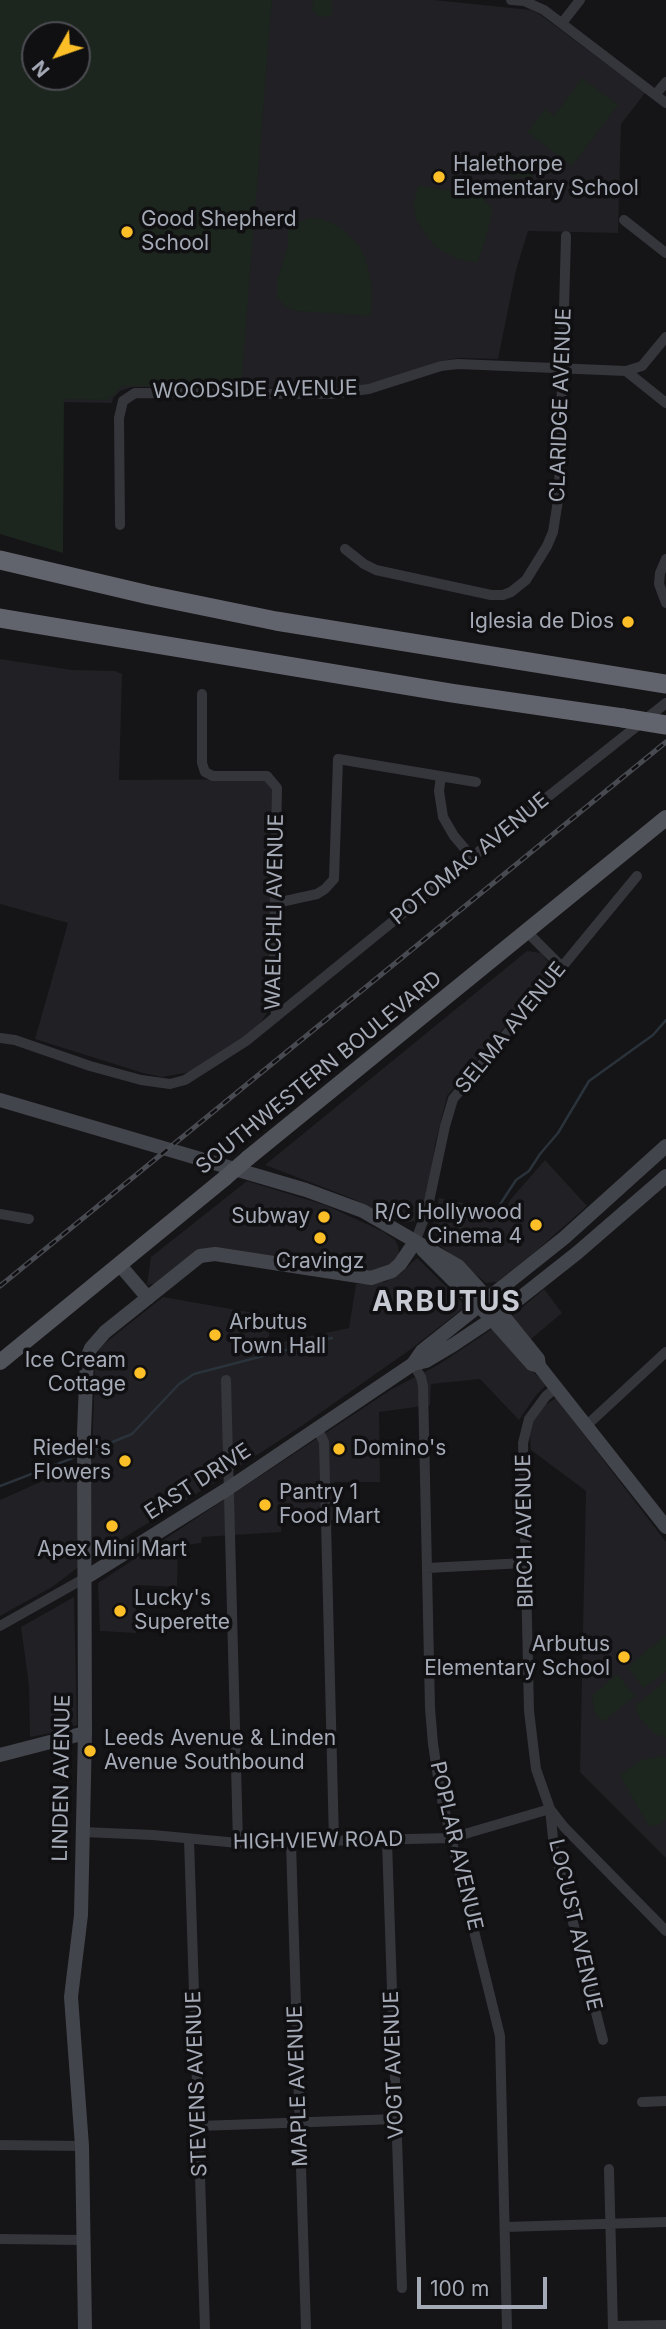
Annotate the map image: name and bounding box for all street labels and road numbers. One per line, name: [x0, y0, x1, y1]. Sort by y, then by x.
street label: CLARIDGE AVENUE: [545, 307, 577, 503]
street label: WOODSIDE AVENUE: [152, 376, 358, 404]
street label: POTOMAC AVENUE: [386, 788, 554, 930]
street label: WAELCHLI AVENUE: [261, 814, 289, 1010]
street label: SELMA AVENUE: [450, 957, 572, 1099]
street label: SOUTHWESTERN BOULEVARD: [191, 966, 447, 1180]
street label: EAST DRIVE: [140, 1438, 256, 1526]
street label: BIRCH AVENUE: [511, 1454, 539, 1608]
street label: LINDEN AVENUE: [48, 1694, 76, 1862]
street label: POPLAR AVENUE: [424, 1759, 488, 1933]
street label: HIGHVIEW ROAD: [233, 1827, 403, 1855]
street label: LOCUST AVENUE: [543, 1837, 607, 2013]
street label: VOGT AVENUE: [379, 1990, 409, 2140]
street label: STEVENS AVENUE: [181, 1991, 213, 2177]
street label: MAPLE AVENUE: [283, 2005, 313, 2167]

